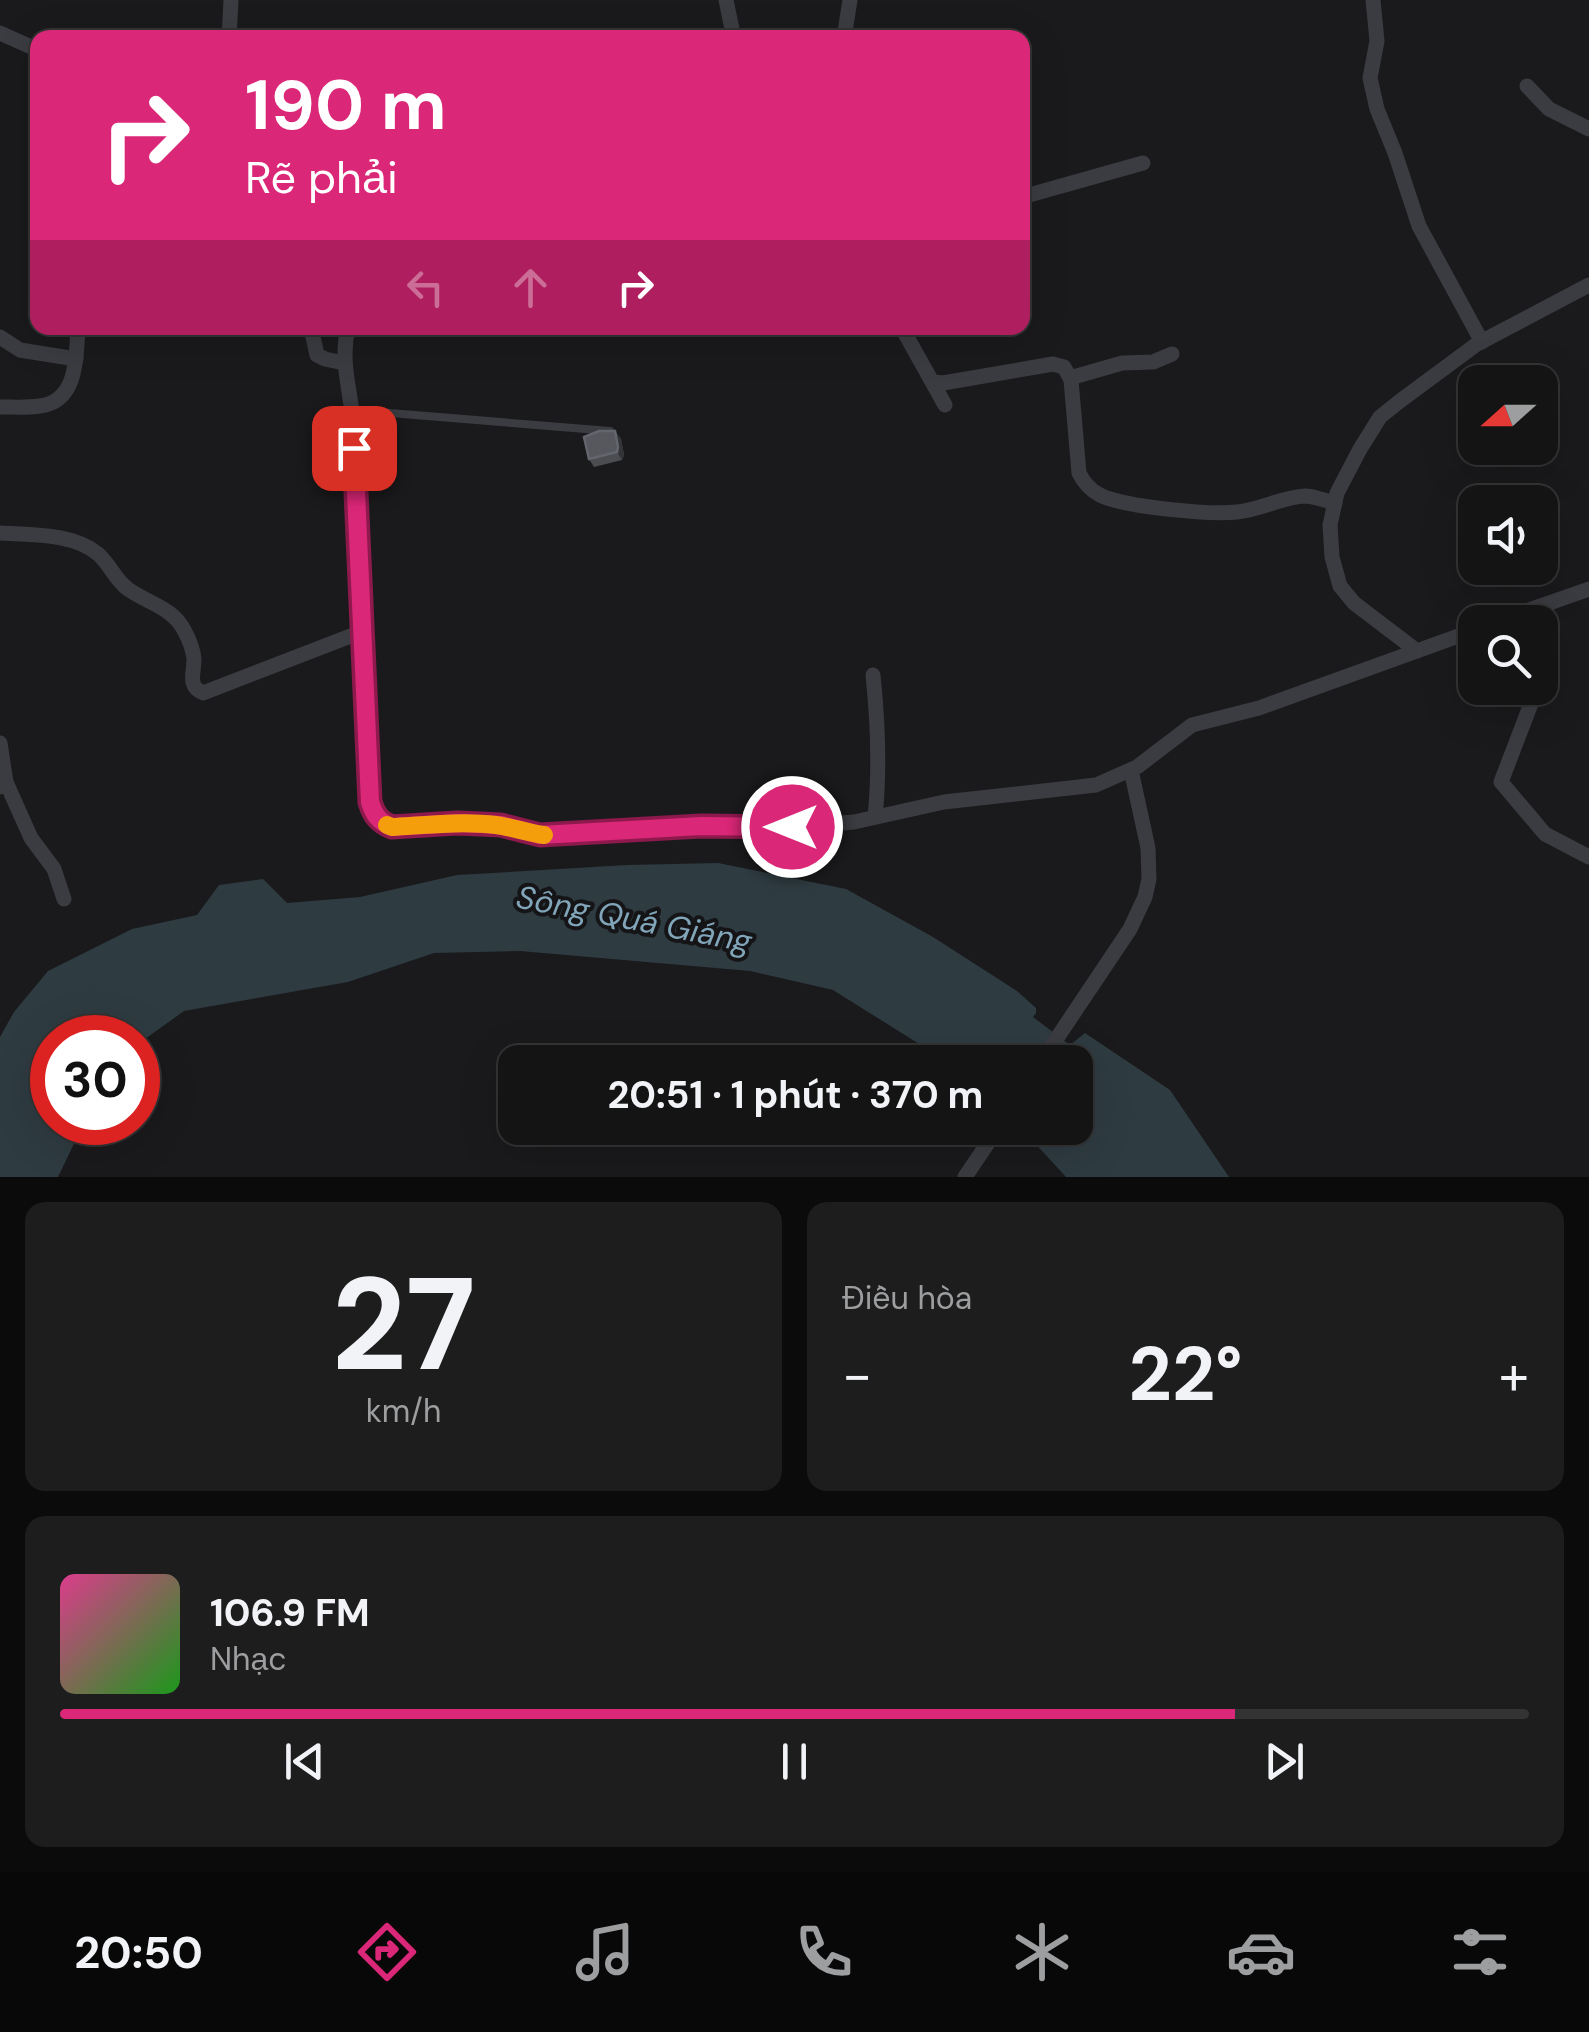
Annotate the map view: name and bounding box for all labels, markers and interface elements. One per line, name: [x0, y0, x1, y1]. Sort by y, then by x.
text: 190 m: [245, 60, 447, 151]
icon: right: [80, 70, 210, 200]
text: Rẽ phải: [245, 148, 398, 207]
icon: left: [398, 260, 453, 315]
icon: ahead: [503, 260, 558, 315]
icon: right: [608, 260, 663, 315]
north arrow: [1458, 365, 1558, 465]
map controls: [1458, 365, 1558, 705]
pin: [312, 406, 397, 491]
icon: arrive: [327, 421, 382, 476]
button: sound: [1458, 485, 1558, 585]
button: search: [1458, 605, 1558, 705]
position arrow: [740, 775, 844, 879]
water label: Sông Quá Giáng: [513, 876, 756, 963]
speed limit sign: 30: [30, 1015, 160, 1145]
text: 20:51 · 1 phút · 370 m: [608, 1070, 983, 1120]
text: 27: [332, 1240, 475, 1409]
text: Điều hòa: [842, 1277, 972, 1319]
text: 22°: [1129, 1326, 1242, 1423]
text: −: [842, 1339, 872, 1411]
text: +: [1499, 1339, 1529, 1411]
text: km/h: [366, 1390, 441, 1432]
text: 106.9 FM: [210, 1588, 370, 1638]
text: Nhạc: [210, 1638, 287, 1680]
icon: previous: [277, 1734, 332, 1789]
icon: pause: [767, 1734, 822, 1789]
icon: next: [1257, 1734, 1312, 1789]
icon: directions: [352, 1917, 422, 1987]
icon: music: [570, 1917, 640, 1987]
icon: phone: [789, 1917, 859, 1987]
icon: climate: [1007, 1917, 1077, 1987]
icon: car: [1226, 1917, 1296, 1987]
icon: filters: [1445, 1917, 1515, 1987]
text: 20:50: [74, 1923, 203, 1982]

